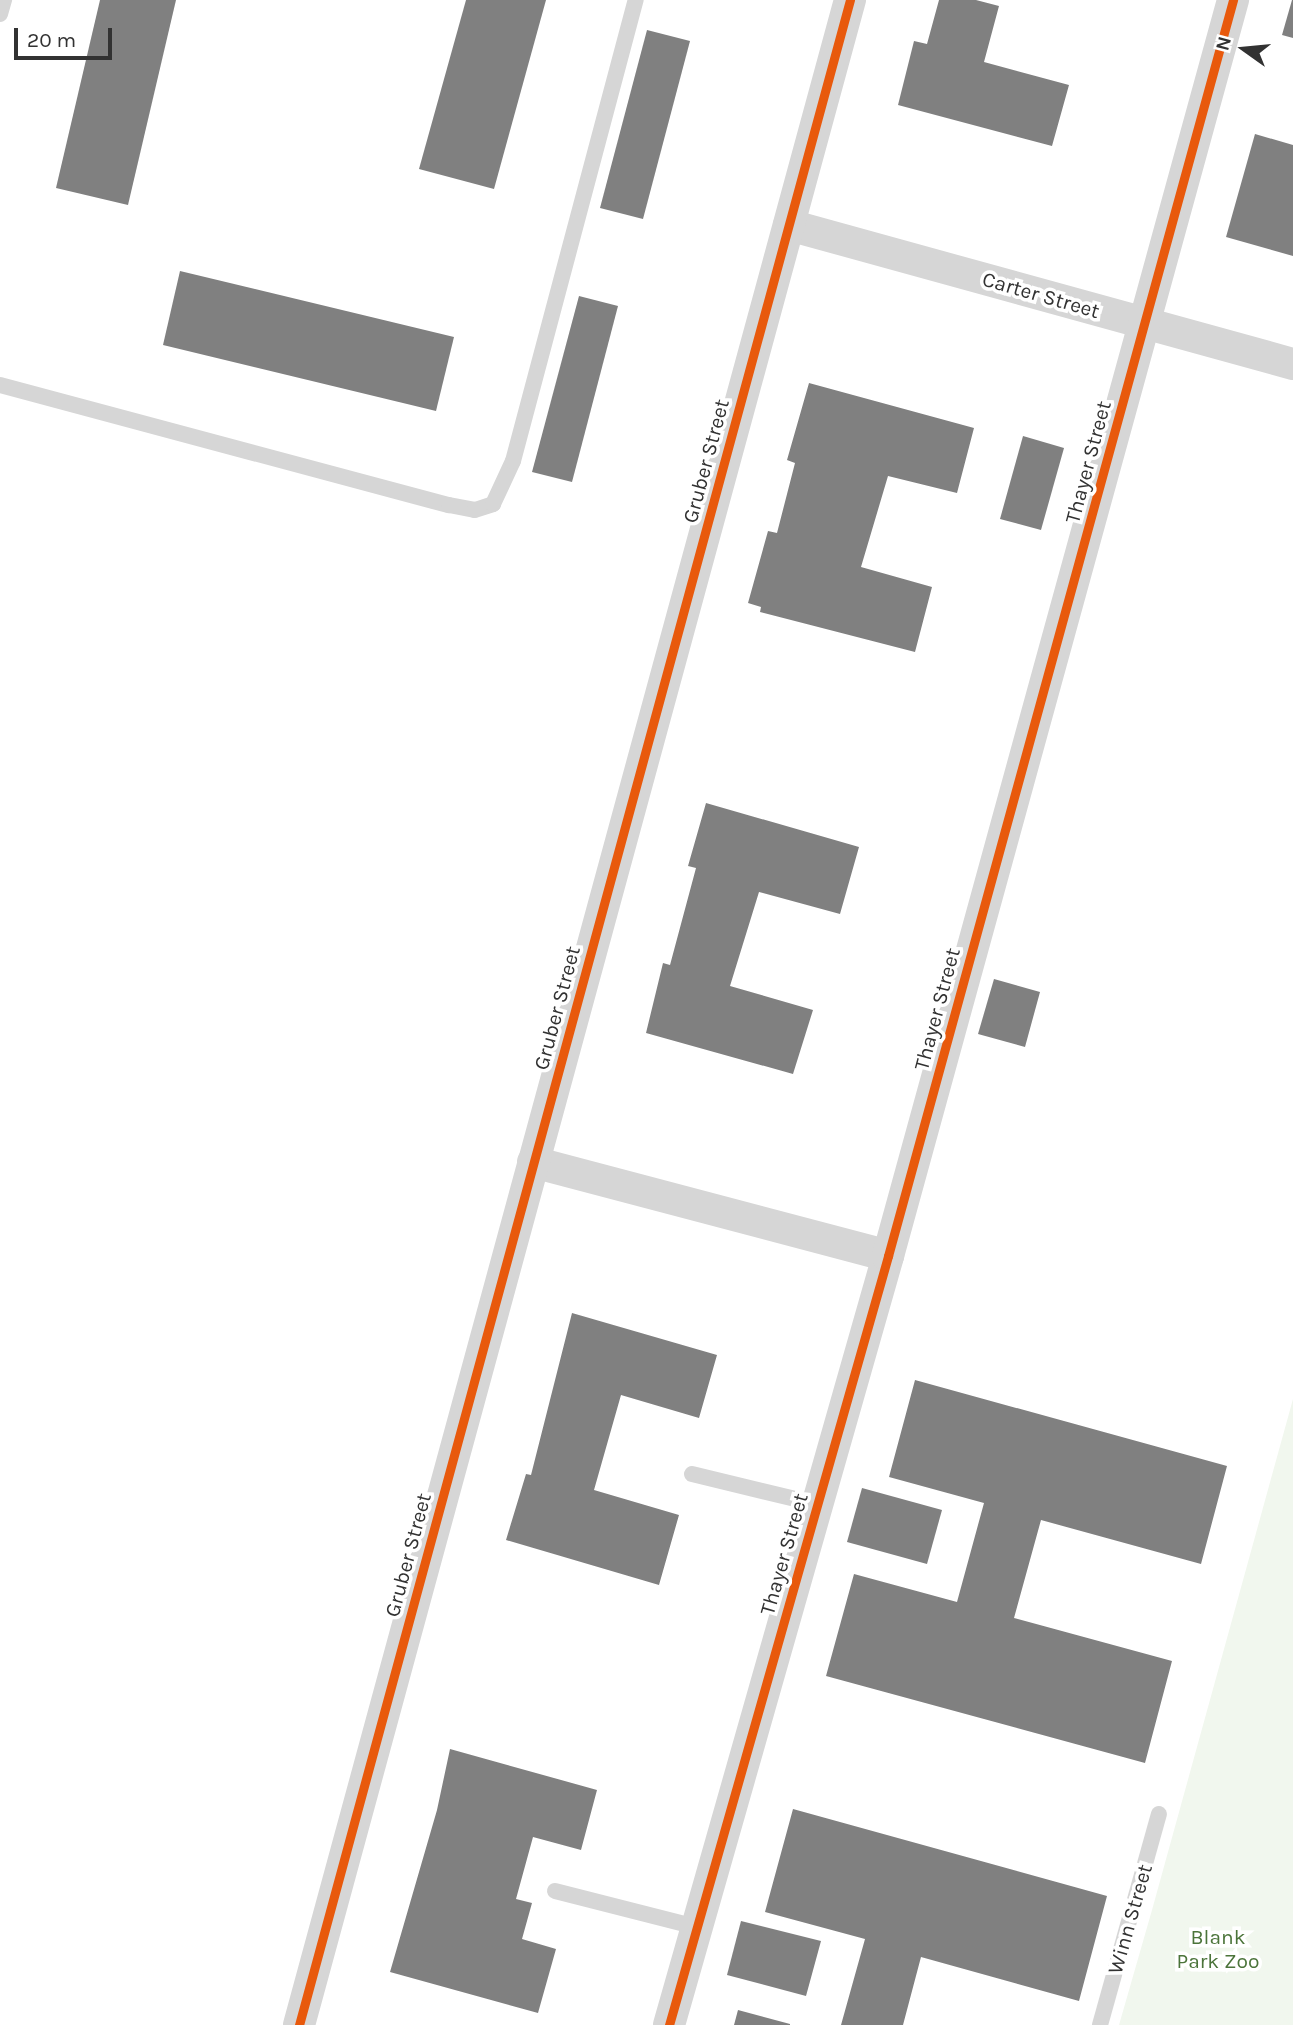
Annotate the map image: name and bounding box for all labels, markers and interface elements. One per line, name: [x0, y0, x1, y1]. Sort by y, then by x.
scale bar: [18, 14, 116, 58]
north arrow: [1209, 14, 1279, 84]
text: 20 m: [27, 28, 76, 52]
text: N: [1211, 34, 1236, 53]
street label: Carter Street: [979, 266, 1103, 324]
street label: Gruber Street: [677, 396, 735, 526]
street label: Thayer Street: [1060, 398, 1116, 526]
street label: Gruber Street: [528, 943, 586, 1073]
street label: Thayer Street: [909, 945, 965, 1073]
street label: Gruber Street: [379, 1490, 437, 1620]
street label: Thayer Street: [755, 1490, 813, 1618]
street label: Winn Street: [1102, 1861, 1158, 1977]
park label: Blank Park Zoo: [1177, 1924, 1259, 1974]

